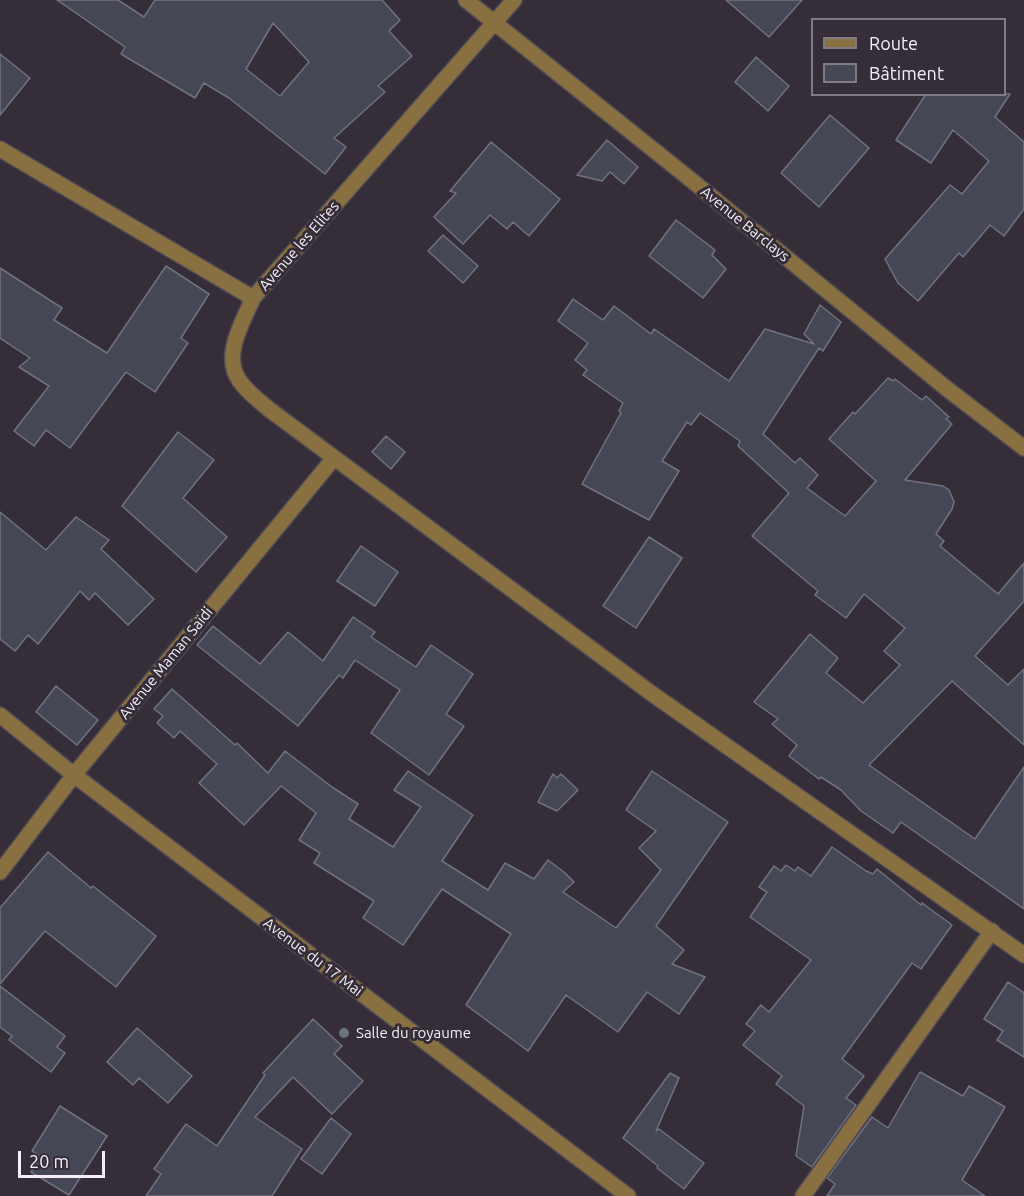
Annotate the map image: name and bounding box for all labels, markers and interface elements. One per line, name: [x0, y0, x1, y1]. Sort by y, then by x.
legend: [811, 18, 1006, 96]
text: Route: [869, 33, 918, 53]
text: Bâtiment: [869, 63, 944, 83]
street label: Avenue Barclays: [697, 183, 793, 265]
street label: Avenue les Elites: [255, 198, 343, 294]
street label: Avenue Maman Saïdi: [115, 603, 217, 723]
street label: Avenue du 17 Mai: [260, 914, 366, 1000]
place label: Salle du royaume: [356, 1024, 471, 1042]
marker: Salle du royaume: [337, 1026, 351, 1040]
scale bar: [21, 1139, 108, 1177]
text: 20 m: [29, 1151, 69, 1171]

